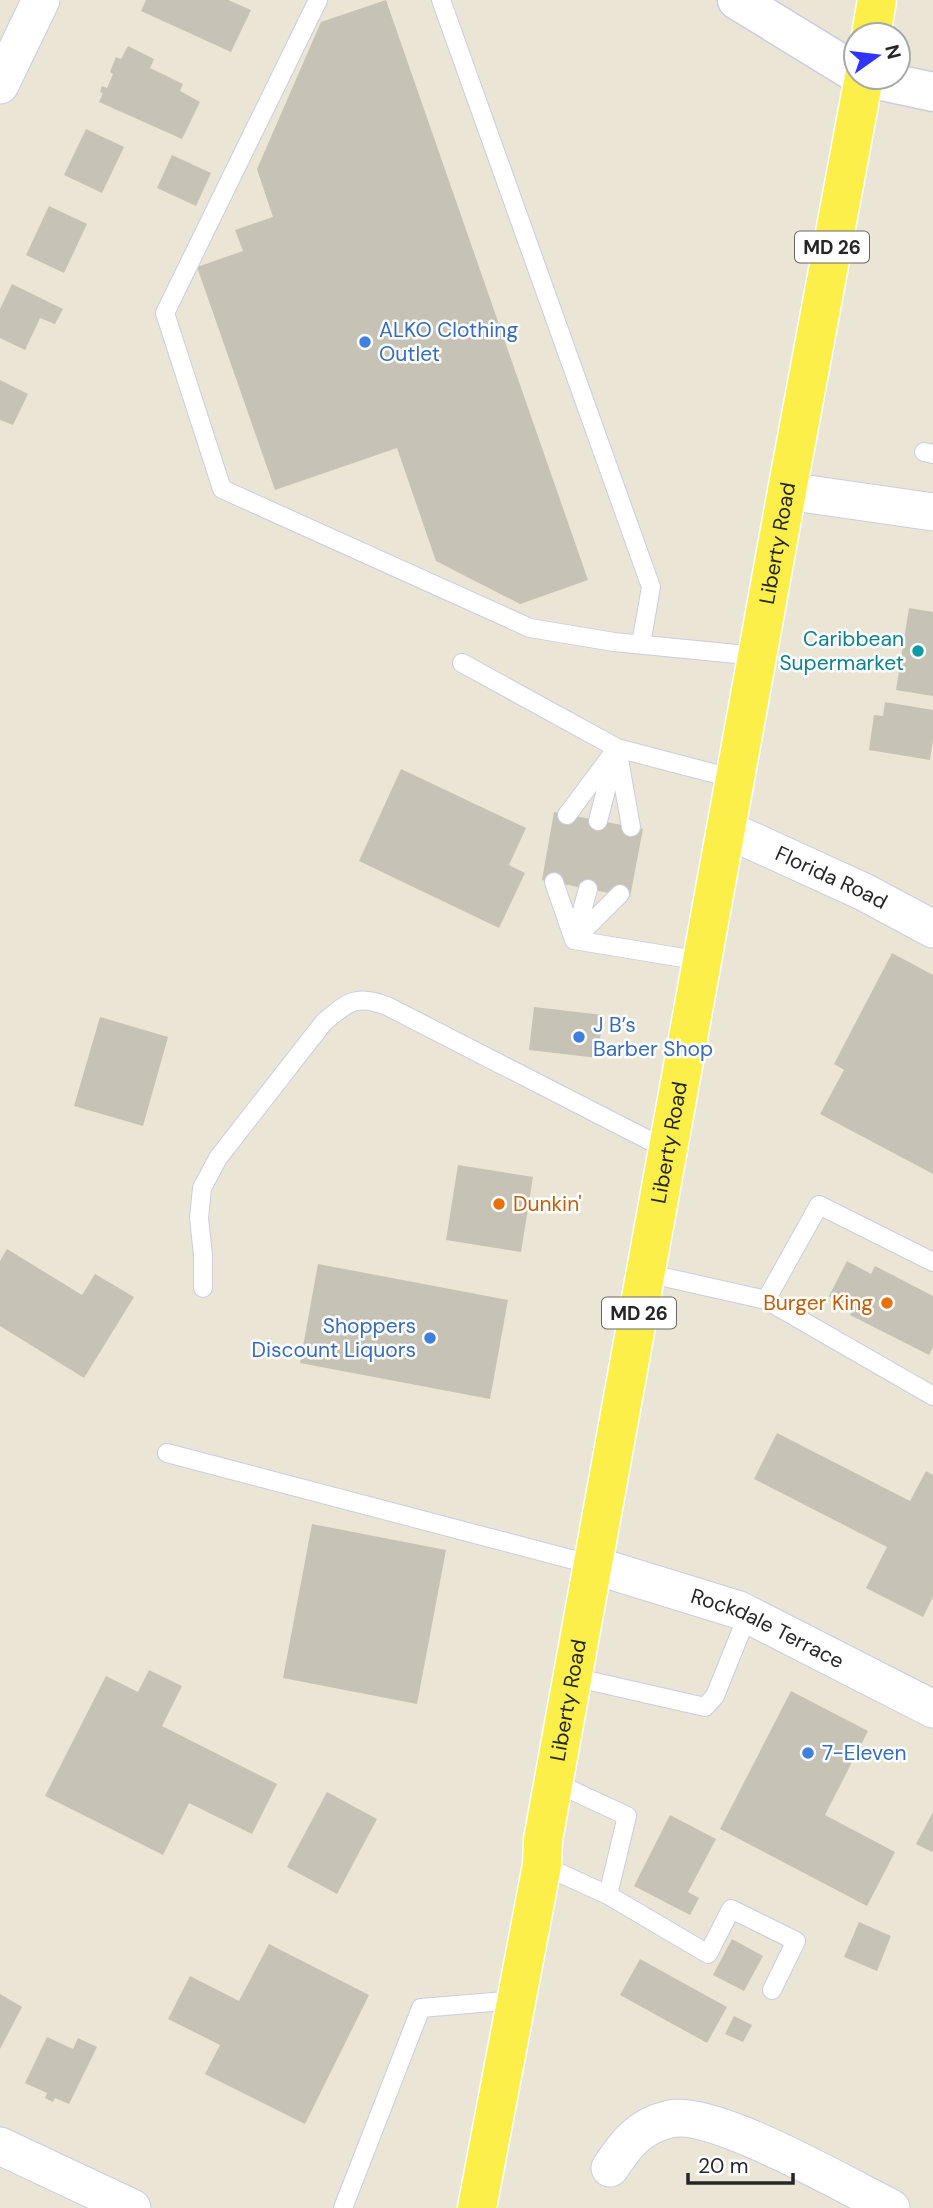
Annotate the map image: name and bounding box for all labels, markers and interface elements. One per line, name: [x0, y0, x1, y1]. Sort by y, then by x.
north arrow: [842, 21, 912, 91]
text: N: [879, 42, 907, 62]
road number: MD 26: [795, 232, 869, 262]
place label: ALKO Clothing Outlet: [379, 316, 518, 368]
marker: ALKO Clothing Outlet: [357, 334, 373, 350]
street label: Liberty Road: [753, 480, 802, 606]
place label: Caribbean Supermarket: [779, 625, 904, 677]
marker: Caribbean Supermarket: [910, 643, 926, 659]
street label: Florida Road: [771, 839, 892, 916]
place label: J B’s Barber Shop: [593, 1011, 713, 1063]
marker: J B’s Barber Shop: [571, 1029, 587, 1045]
street label: Liberty Road: [644, 1079, 694, 1206]
place label: Dunkin': [513, 1190, 582, 1218]
marker: Dunkin': [491, 1196, 507, 1212]
place label: Burger King: [763, 1289, 873, 1317]
marker: Burger King: [879, 1295, 895, 1311]
road number: MD 26: [602, 1298, 676, 1329]
place label: Shoppers Discount Liquors: [252, 1312, 416, 1364]
marker: Shoppers Discount Liquors: [422, 1330, 438, 1346]
street label: Rockdale Terrace: [687, 1582, 849, 1675]
street label: Liberty Road: [543, 1637, 593, 1764]
place label: 7-Eleven: [822, 1739, 906, 1767]
marker: 7-Eleven: [800, 1745, 816, 1761]
scale bar: [688, 2142, 793, 2186]
text: 20 m: [698, 2152, 749, 2180]

